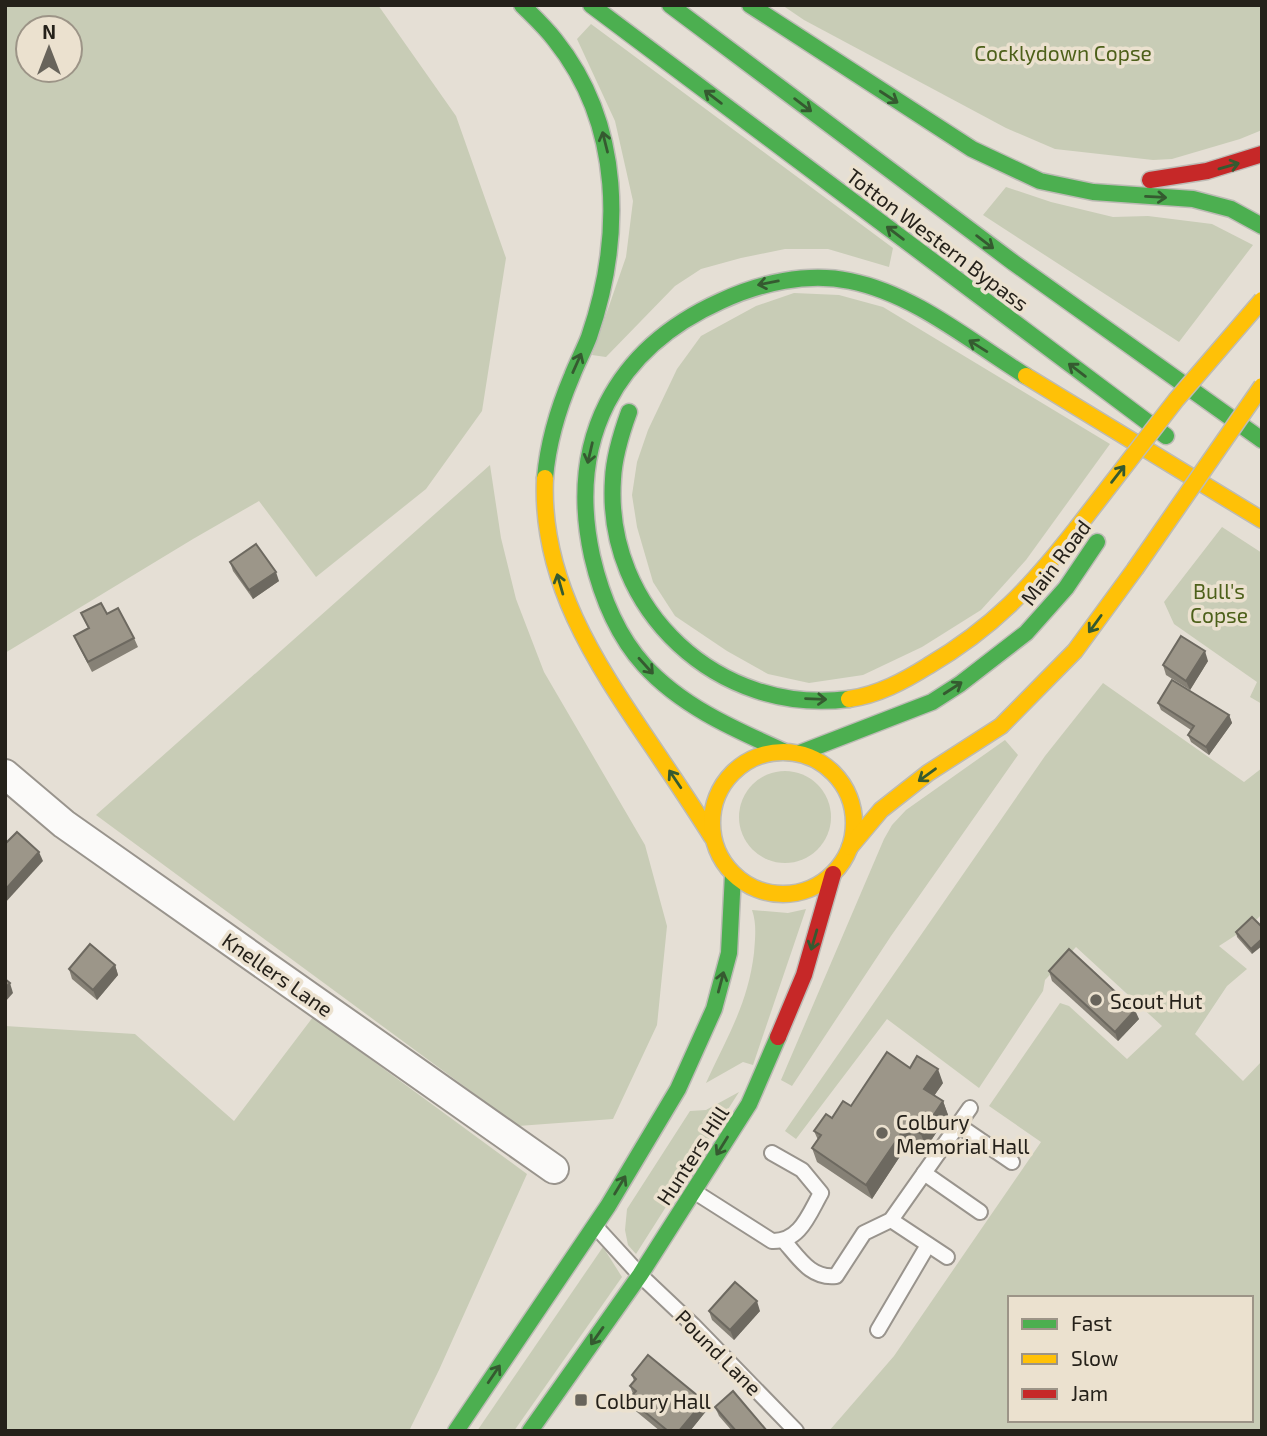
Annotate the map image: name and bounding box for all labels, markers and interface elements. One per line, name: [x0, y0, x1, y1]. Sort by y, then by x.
north arrow: [14, 14, 84, 84]
text: N: [42, 20, 56, 43]
park label: Cocklydown Copse: [974, 40, 1152, 65]
one-way arrow: [704, 89, 723, 104]
one-way arrow: [878, 90, 898, 104]
one-way arrow: [793, 98, 812, 112]
one-way arrow: [598, 132, 611, 154]
one-way arrow: [1217, 159, 1239, 172]
street label: Totton Western Bypass: [842, 162, 1034, 316]
one-way arrow: [1144, 191, 1167, 204]
one-way arrow: [886, 225, 905, 240]
one-way arrow: [975, 234, 993, 249]
one-way arrow: [757, 277, 780, 291]
one-way arrow: [969, 339, 989, 353]
one-way arrow: [571, 353, 584, 375]
one-way arrow: [1067, 363, 1086, 378]
one-way arrow: [583, 442, 596, 464]
one-way arrow: [1111, 465, 1126, 483]
street label: Main Road: [1015, 514, 1095, 610]
one-way arrow: [552, 574, 565, 596]
park label: Bull's Copse: [1190, 578, 1248, 627]
one-way arrow: [1088, 614, 1102, 633]
one-way arrow: [638, 656, 654, 674]
one-way arrow: [943, 681, 962, 696]
one-way arrow: [804, 692, 827, 706]
one-way arrow: [918, 767, 937, 782]
one-way arrow: [668, 770, 682, 790]
street label: Knellers Lane: [218, 927, 338, 1021]
one-way arrow: [807, 928, 820, 950]
one-way arrow: [715, 971, 728, 994]
place label: Scout Hut: [1110, 988, 1202, 1013]
marker: Scout Hut: [1088, 992, 1104, 1008]
street label: Hunters Hill: [651, 1100, 734, 1209]
place label: Colbury Memorial Hall: [896, 1109, 1030, 1158]
marker: Colbury Memorial Hall: [874, 1125, 890, 1141]
one-way arrow: [715, 1136, 729, 1156]
one-way arrow: [614, 1175, 628, 1195]
legend: [1008, 1296, 1253, 1422]
street label: Pound Lane: [671, 1304, 767, 1400]
text: Fast: [1071, 1310, 1112, 1335]
one-way arrow: [590, 1326, 604, 1345]
text: Slow: [1071, 1345, 1118, 1370]
one-way arrow: [487, 1365, 501, 1384]
text: Jam: [1071, 1380, 1108, 1405]
place label: Colbury Hall: [595, 1388, 712, 1413]
marker: Colbury Hall: [573, 1392, 589, 1408]

